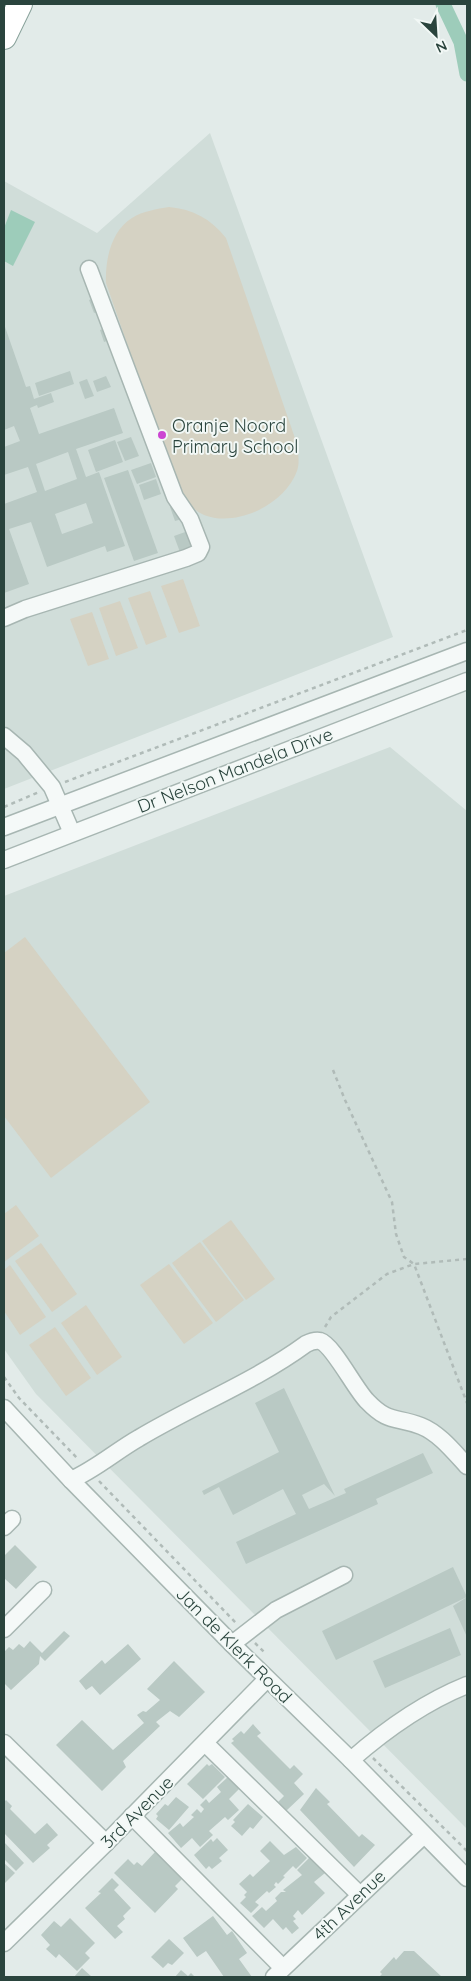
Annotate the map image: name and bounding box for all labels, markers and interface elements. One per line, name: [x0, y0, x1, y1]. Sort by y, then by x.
north arrow: [411, 10, 461, 60]
text: N: [433, 36, 450, 57]
place label: Oranje Noord Primary School: [172, 414, 298, 458]
marker: Oranje Noord Primary School: [156, 429, 168, 441]
street label: Dr Nelson Mandela Drive: [134, 722, 336, 818]
street label: Jan de Klerk Road: [171, 1582, 297, 1708]
street label: 3rd Avenue: [96, 1771, 178, 1853]
street label: 4th Avenue: [308, 1865, 390, 1945]

